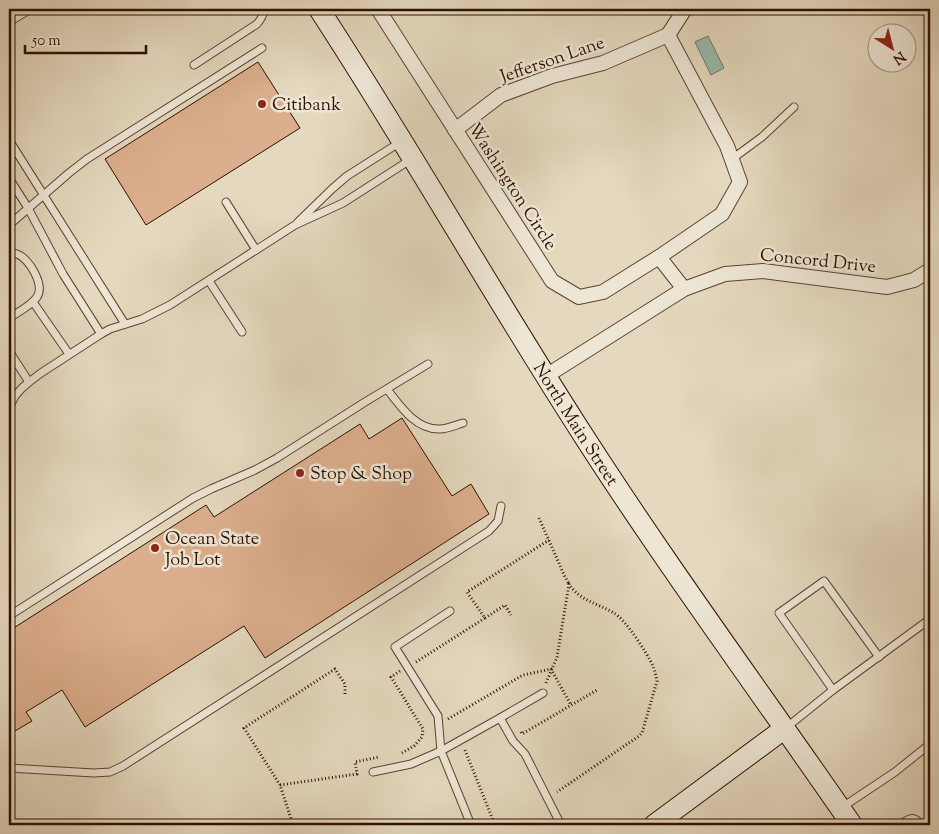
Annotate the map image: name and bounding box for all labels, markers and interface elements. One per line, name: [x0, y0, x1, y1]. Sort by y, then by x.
scale bar: [25, 22, 146, 54]
north arrow: [866, 22, 916, 72]
text: 50 m: [31, 31, 61, 52]
street label: Jefferson Lane: [496, 31, 608, 91]
text: N: [888, 46, 909, 68]
place label: Citibank: [272, 93, 341, 119]
marker: Citibank: [256, 98, 268, 110]
street label: Washington Circle: [460, 118, 562, 256]
street label: Concord Drive: [759, 243, 877, 281]
street label: North Main Street: [525, 358, 624, 492]
place label: Stop & Shop: [310, 462, 412, 488]
marker: Stop & Shop: [294, 467, 306, 479]
place label: Ocean State Job Lot: [164, 527, 259, 574]
marker: Ocean State Job Lot: [149, 542, 161, 554]

